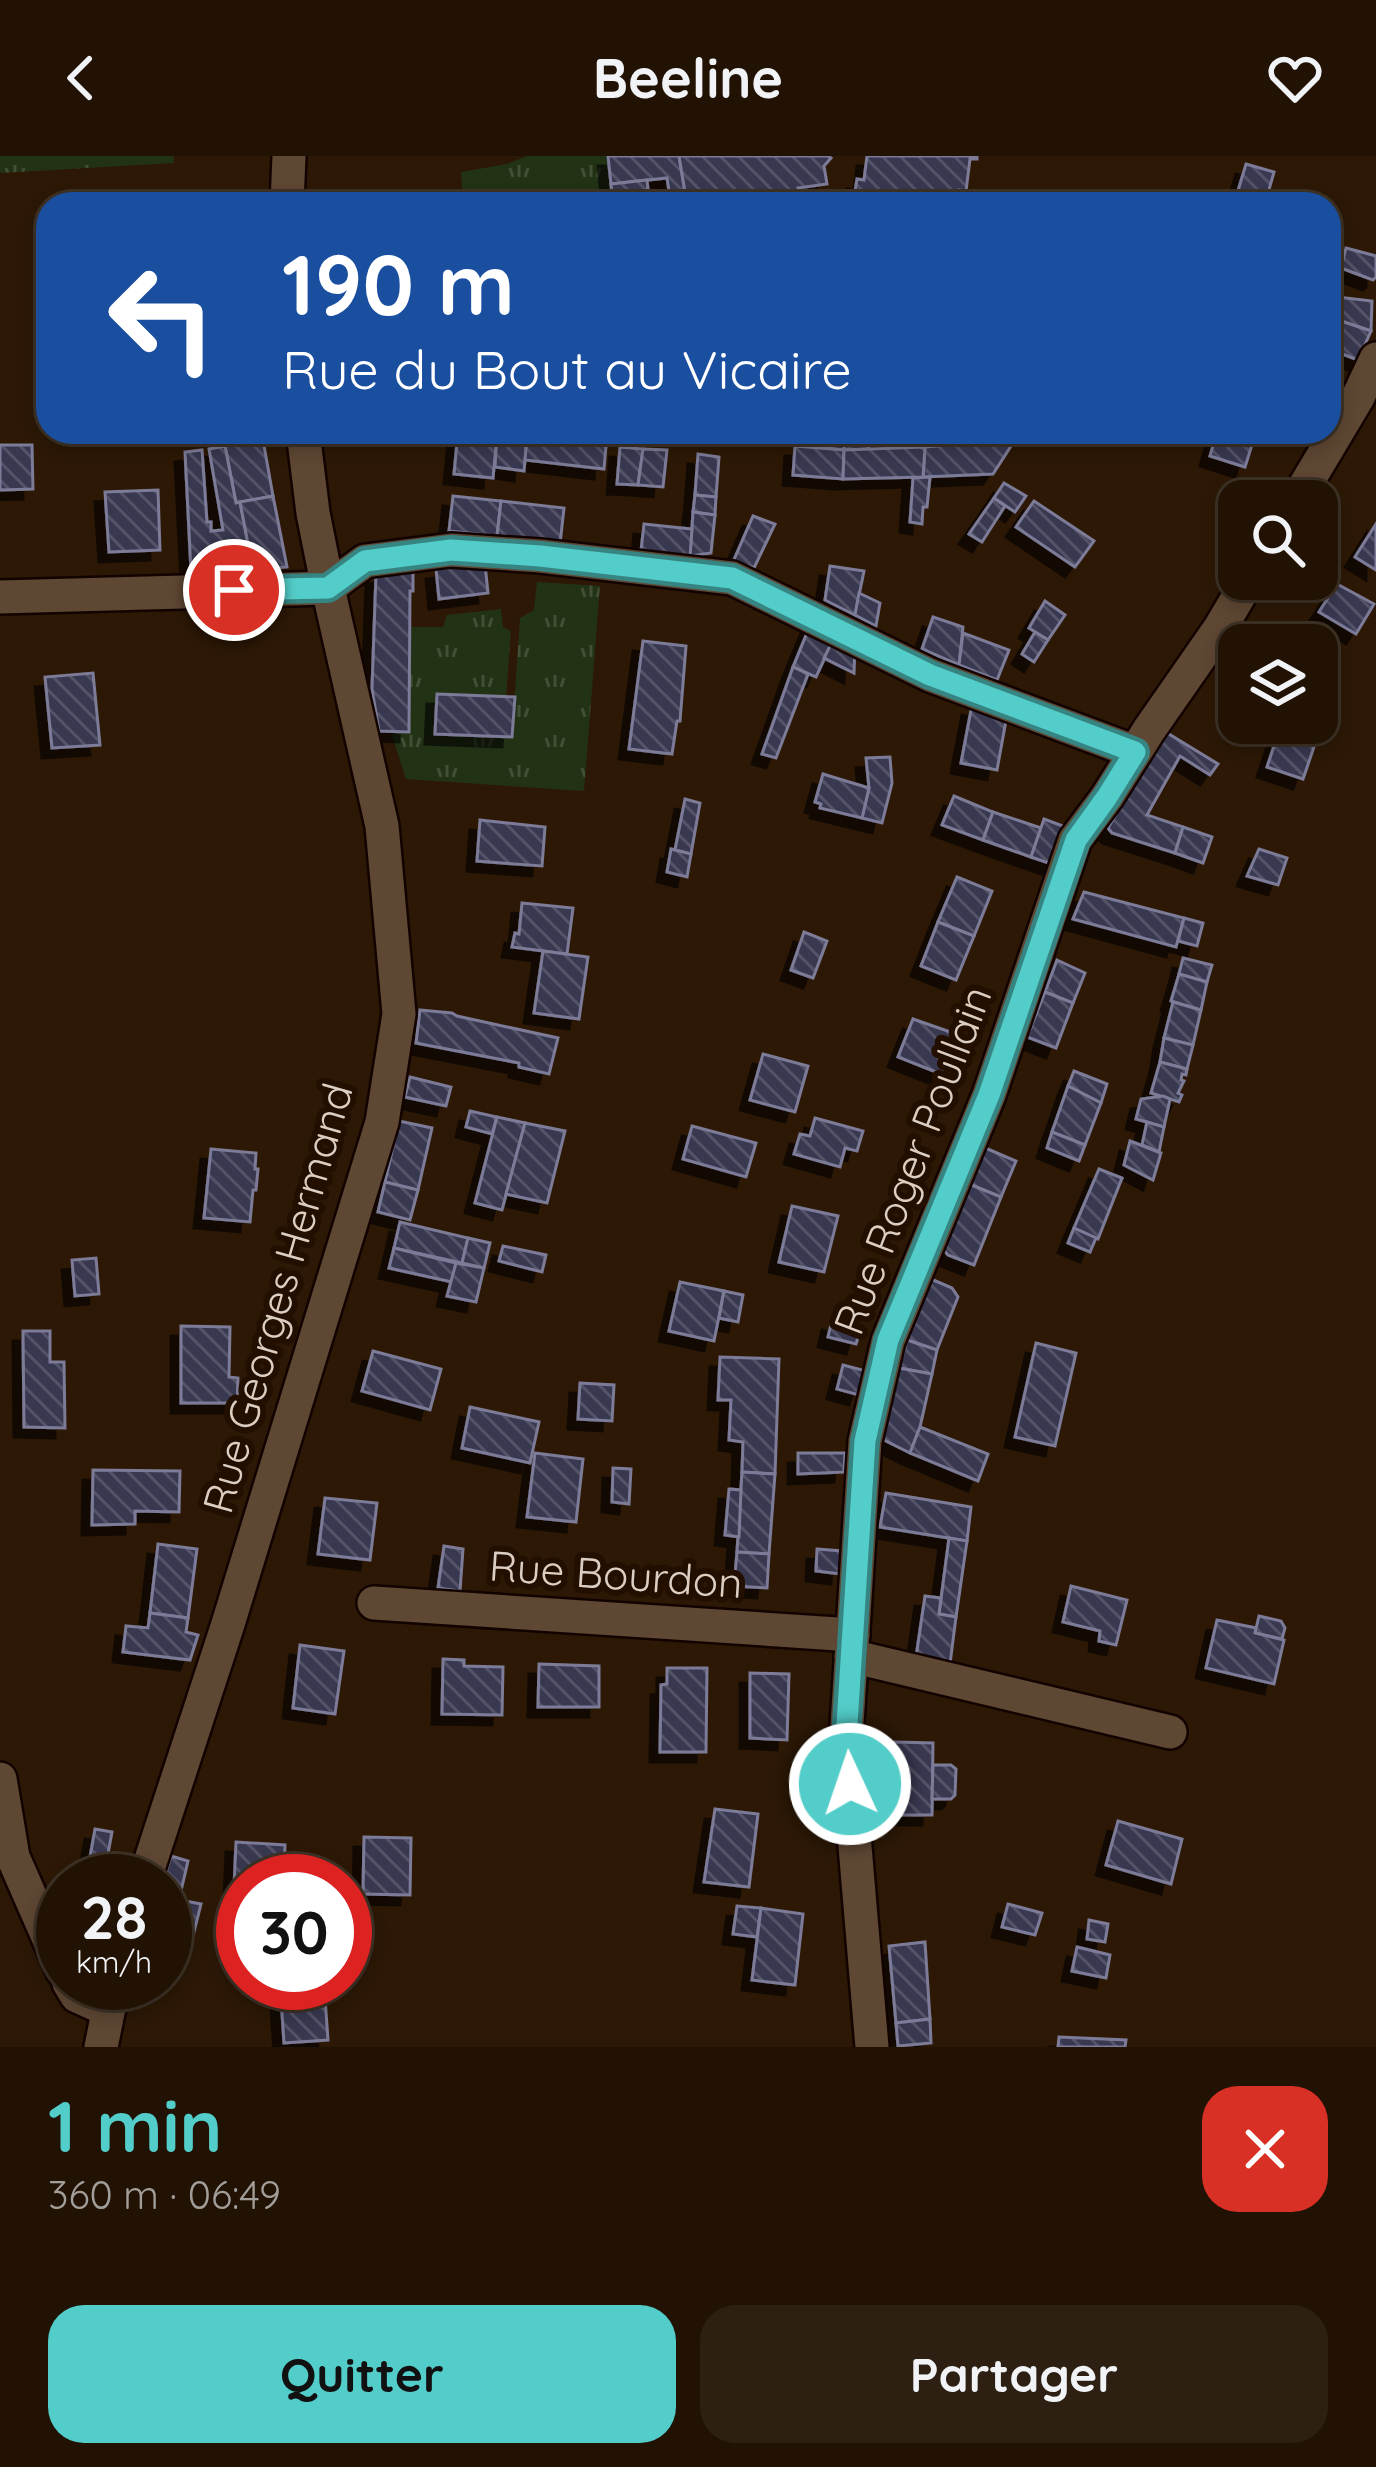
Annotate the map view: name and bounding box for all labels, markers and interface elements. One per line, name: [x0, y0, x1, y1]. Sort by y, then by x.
text: Beeline: [593, 44, 783, 112]
icon: back: [48, 45, 114, 111]
icon: heart: [1262, 45, 1328, 111]
text: 190 m: [282, 231, 515, 336]
icon: left: [84, 240, 240, 396]
text: Rue du Bout au Vicaire: [282, 335, 852, 403]
map controls: [1218, 480, 1338, 744]
button: search: [1218, 480, 1338, 600]
pin: [183, 539, 285, 641]
icon: arrive: [201, 557, 267, 623]
button: layers: [1218, 624, 1338, 744]
street label: Rue Roger Poullain: [821, 978, 1003, 1342]
street label: Rue Georges Hermand: [190, 1077, 364, 1519]
street label: Rue Bourdon: [488, 1539, 744, 1609]
position arrow: [787, 1721, 913, 1847]
speed limit sign: 30: [216, 1854, 372, 2010]
text: 28: [80, 1879, 148, 1954]
text: km/h: [76, 1943, 152, 1981]
text: 1 min: [48, 2080, 222, 2170]
button: close: [1202, 2086, 1328, 2212]
text: 360 m · 06:49: [48, 2170, 281, 2219]
button: Quitter: [48, 2305, 676, 2443]
button: Partager: [700, 2305, 1328, 2443]

